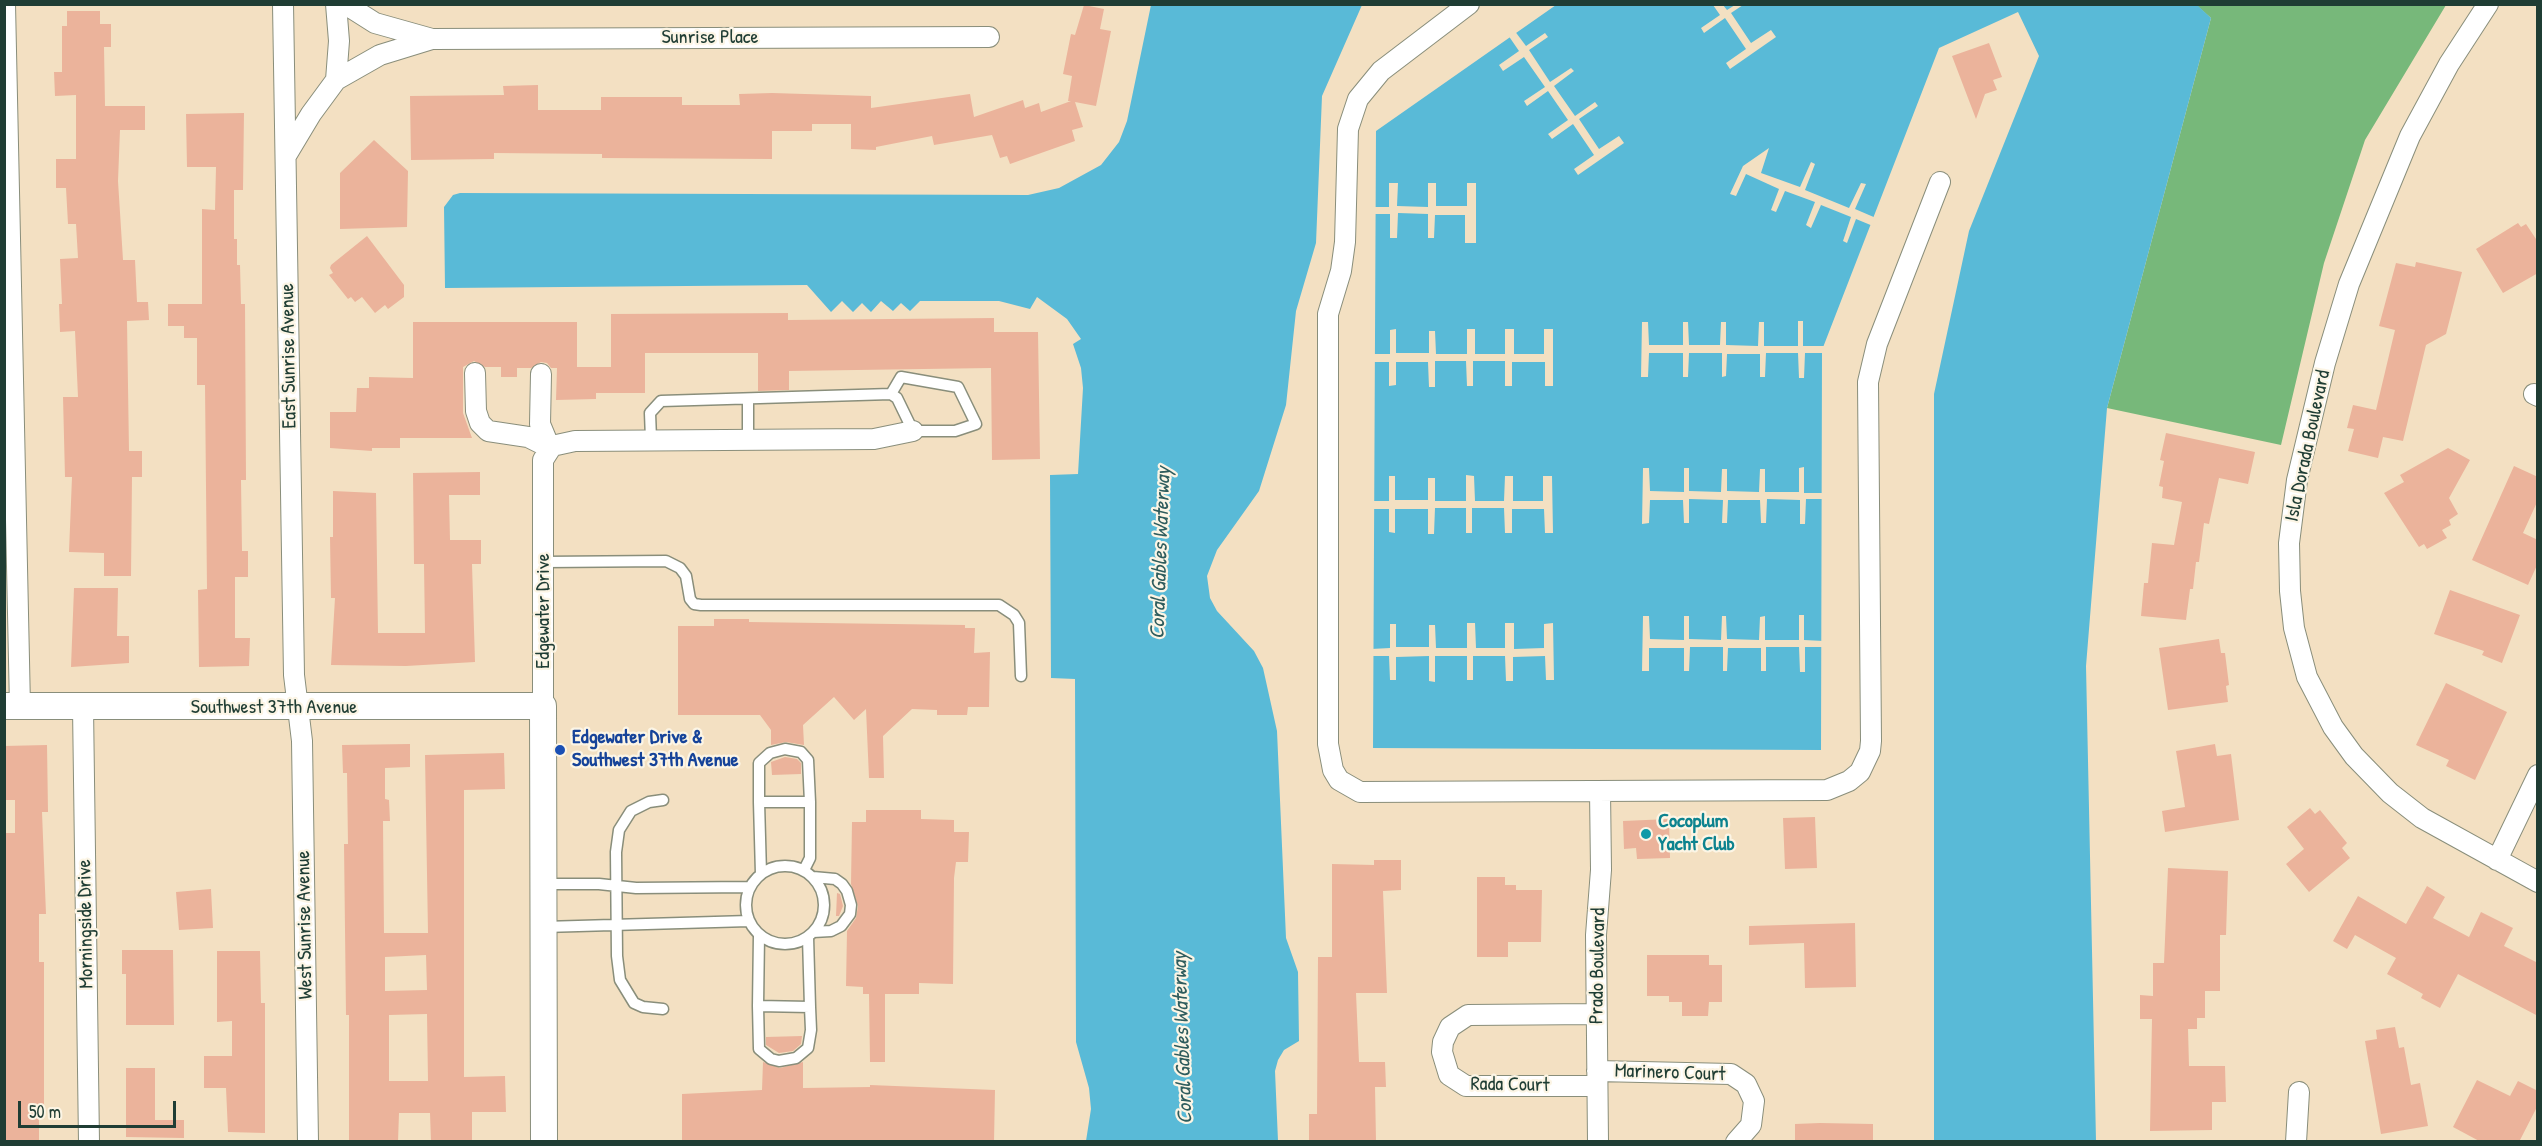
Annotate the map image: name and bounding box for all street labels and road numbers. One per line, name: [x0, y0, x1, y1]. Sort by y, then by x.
street label: Sunrise Place: [661, 26, 759, 50]
street label: East Sunrise Avenue: [276, 283, 302, 429]
street label: Isla Dorada Boulevard: [2280, 368, 2336, 524]
street label: Edgewater Drive: [532, 553, 556, 669]
street label: Southwest 37th Avenue: [191, 696, 357, 720]
street label: West Sunrise Avenue: [292, 850, 318, 1000]
street label: Morningside Drive: [73, 859, 99, 989]
street label: Prado Boulevard: [1585, 908, 1611, 1024]
street label: Marinero Court: [1614, 1059, 1726, 1087]
street label: Rada Court: [1470, 1072, 1550, 1098]

